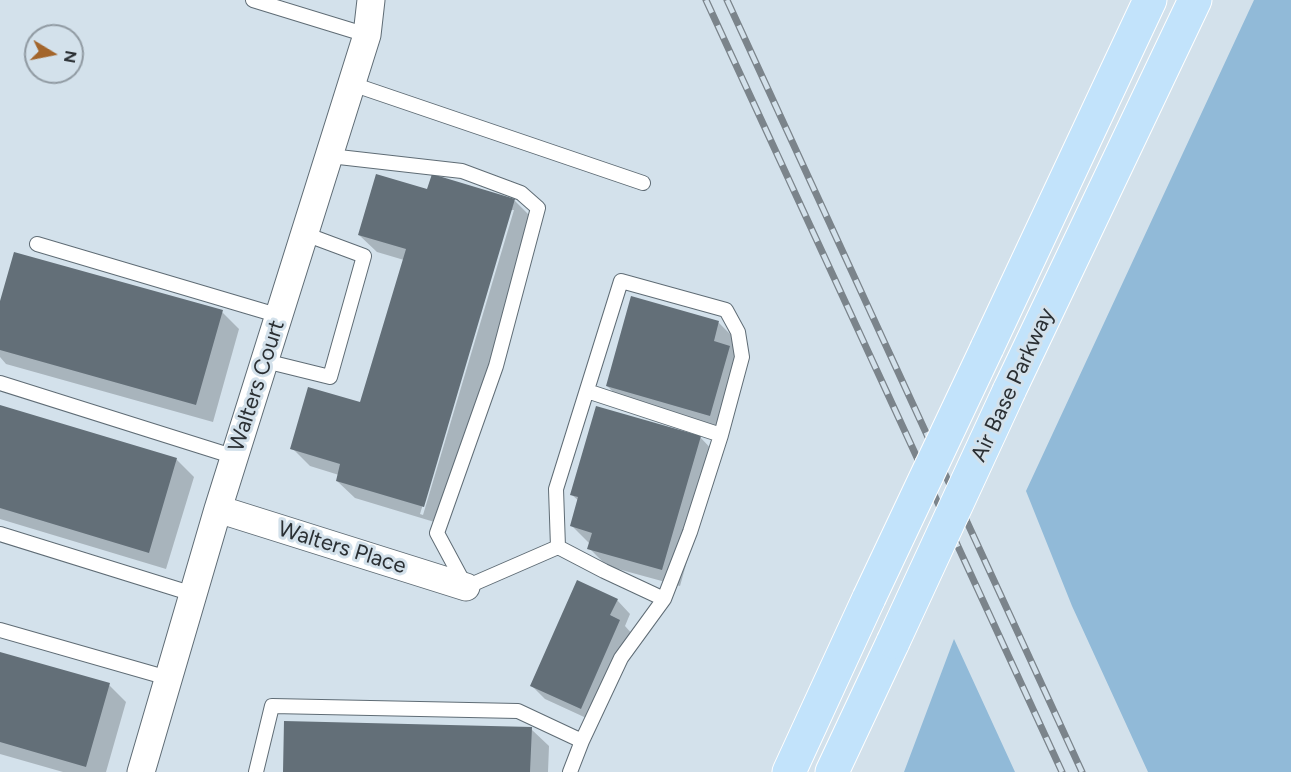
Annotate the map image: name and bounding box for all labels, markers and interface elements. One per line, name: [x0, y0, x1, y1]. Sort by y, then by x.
north arrow: [24, 24, 84, 84]
text: N: [60, 49, 81, 65]
street label: Air Base Parkway: [966, 304, 1060, 466]
street label: Walters Court: [223, 317, 291, 455]
street label: Walters Place: [275, 516, 409, 580]

